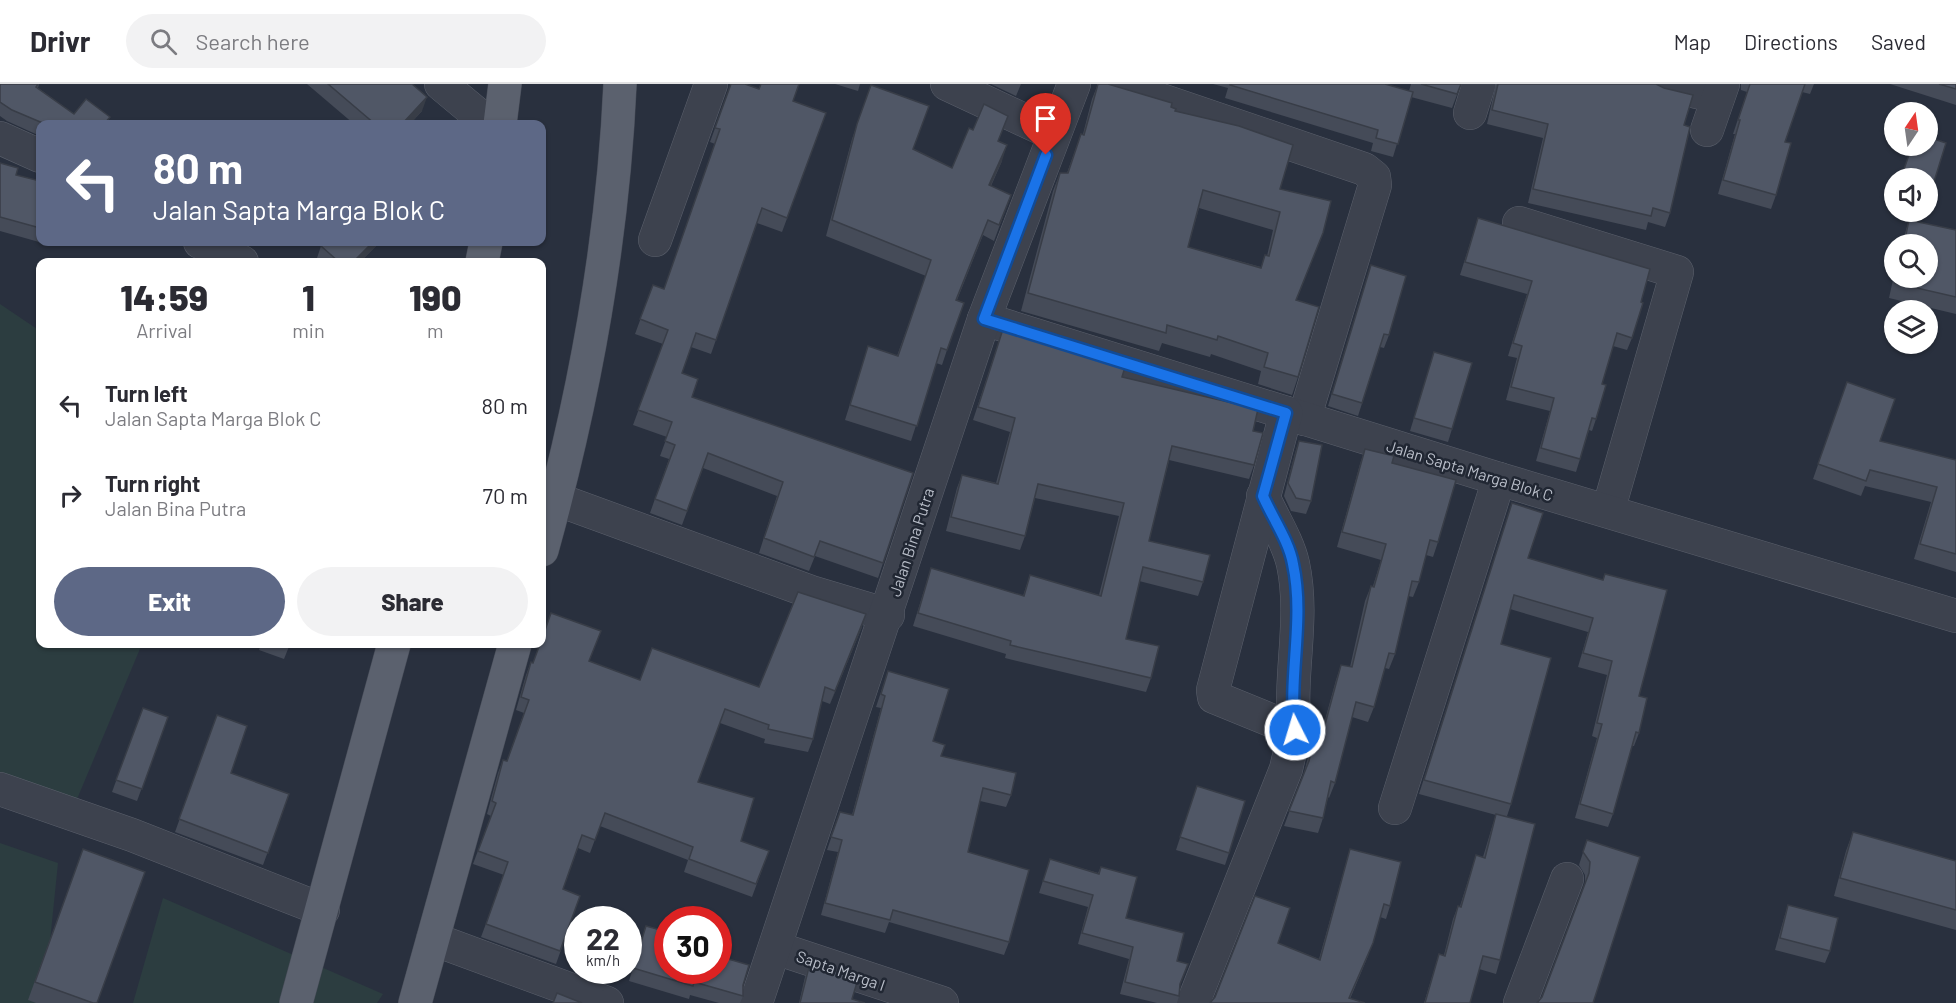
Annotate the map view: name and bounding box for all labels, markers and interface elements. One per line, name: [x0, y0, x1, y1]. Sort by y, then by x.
search box: [126, 14, 546, 68]
text: Drivr: [30, 24, 90, 58]
icon: search: [147, 25, 180, 58]
text: Search here: [195, 28, 310, 54]
text: Map: [1674, 29, 1711, 54]
text: Directions: [1744, 29, 1838, 54]
text: Saved: [1871, 29, 1926, 54]
pin: [1020, 93, 1071, 155]
icon: arrive: [1029, 102, 1062, 135]
north arrow: [1884, 102, 1938, 156]
map controls: [1884, 102, 1938, 354]
text: 80 m: [153, 142, 243, 192]
icon: left: [54, 144, 132, 222]
button: sound: [1884, 168, 1938, 222]
text: Jalan Sapta Marga Blok C: [153, 193, 445, 225]
button: search: [1884, 234, 1938, 288]
text: 14:59: [120, 275, 208, 318]
text: 1: [302, 275, 315, 318]
text: 190: [409, 275, 462, 318]
button: layers: [1884, 300, 1938, 354]
text: Arrival: [136, 318, 192, 342]
text: min: [292, 318, 325, 342]
text: m: [427, 318, 444, 342]
text: Turn left: [105, 380, 188, 406]
icon: left: [54, 389, 87, 422]
text: 80 m: [482, 392, 528, 418]
text: Jalan Sapta Marga Blok C: [105, 406, 321, 430]
street label: Jalan Sapta Marga Blok C: [1384, 436, 1556, 504]
text: Turn right: [105, 470, 200, 496]
icon: right: [54, 479, 87, 512]
text: 70 m: [483, 482, 528, 508]
street label: Jalan Bina Putra: [884, 485, 938, 599]
text: Jalan Bina Putra: [105, 496, 246, 520]
button: Exit: [54, 567, 285, 636]
button: Share: [297, 567, 528, 636]
position arrow: [1263, 698, 1327, 762]
speed limit sign: 30: [654, 906, 732, 984]
text: 22: [586, 920, 620, 956]
street label: Sapta Marga I: [794, 946, 888, 994]
text: km/h: [586, 951, 620, 969]

